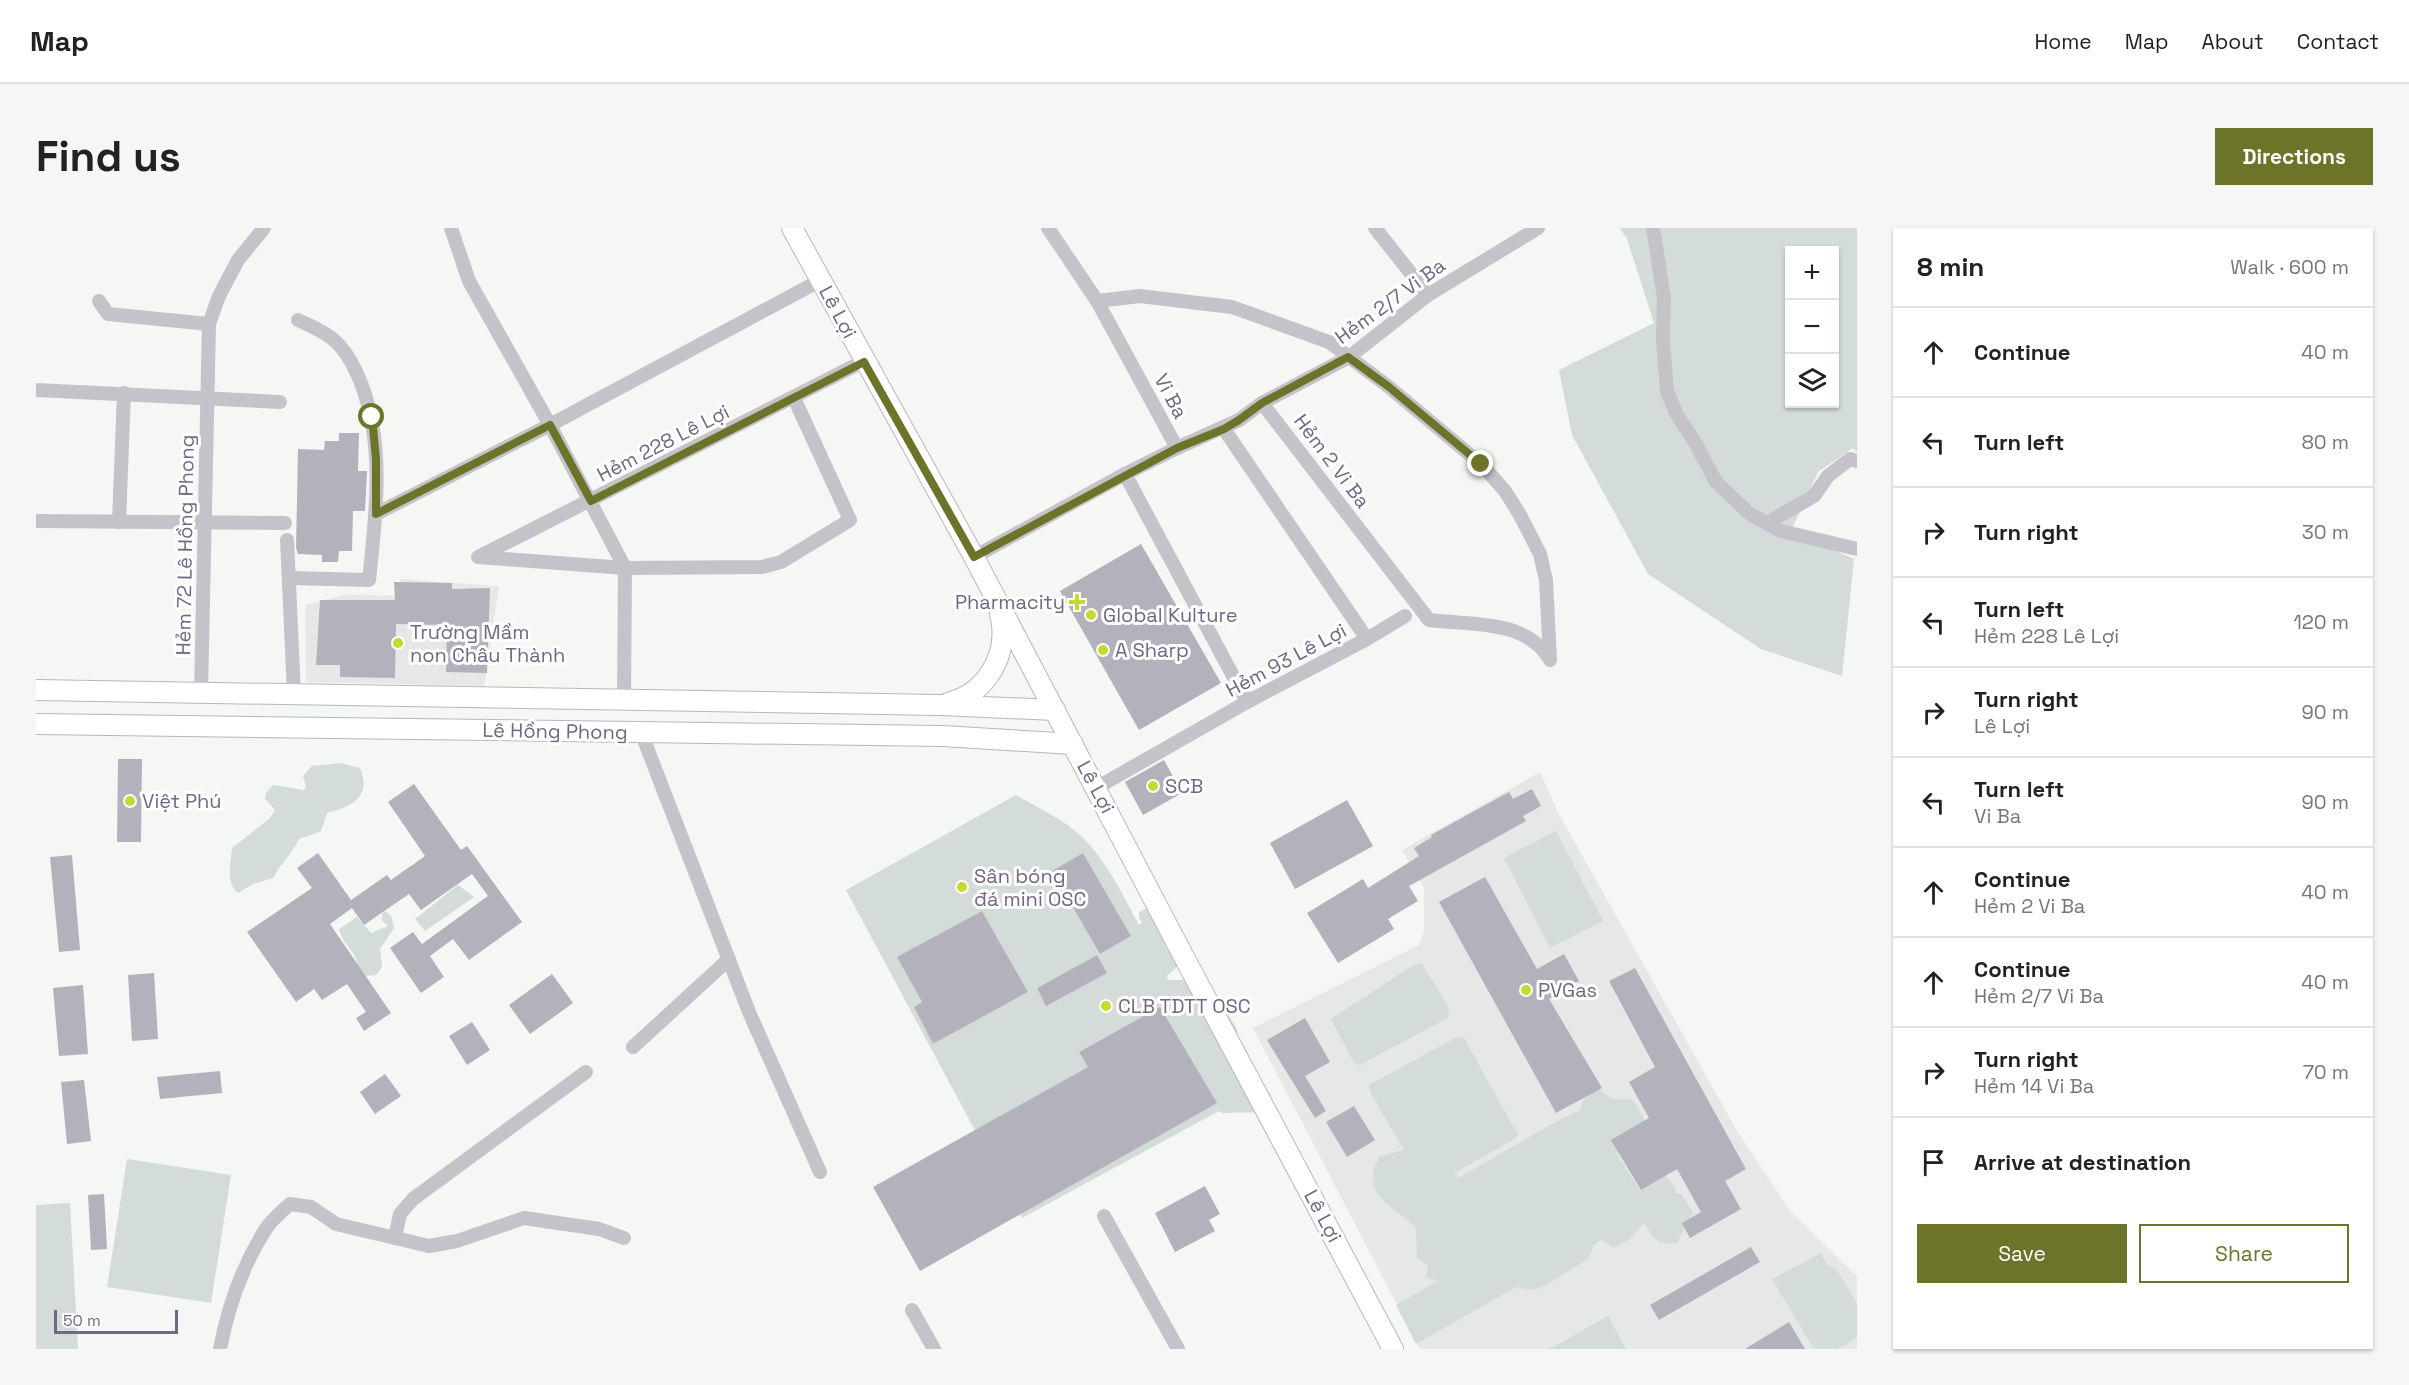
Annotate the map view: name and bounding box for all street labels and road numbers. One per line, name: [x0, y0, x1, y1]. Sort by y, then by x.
street label: Hẻm 2/7 Vi Ba: [1330, 252, 1450, 350]
street label: Lê Lợi: [813, 281, 863, 343]
street label: Vi Ba: [1148, 369, 1194, 423]
street label: Hẻm 228 Lê Lợi: [592, 398, 734, 488]
street label: Hẻm 2 Vi Ba: [1288, 409, 1376, 513]
street label: Hẻm 72 Lê Hồng Phong: [170, 434, 200, 656]
street label: Hẻm 93 Lê Lợi: [1221, 617, 1351, 703]
street label: Lê Hồng Phong: [482, 717, 628, 745]
street label: Lê Lợi: [1071, 756, 1121, 818]
street label: Lê Lợi: [1298, 1185, 1348, 1247]

